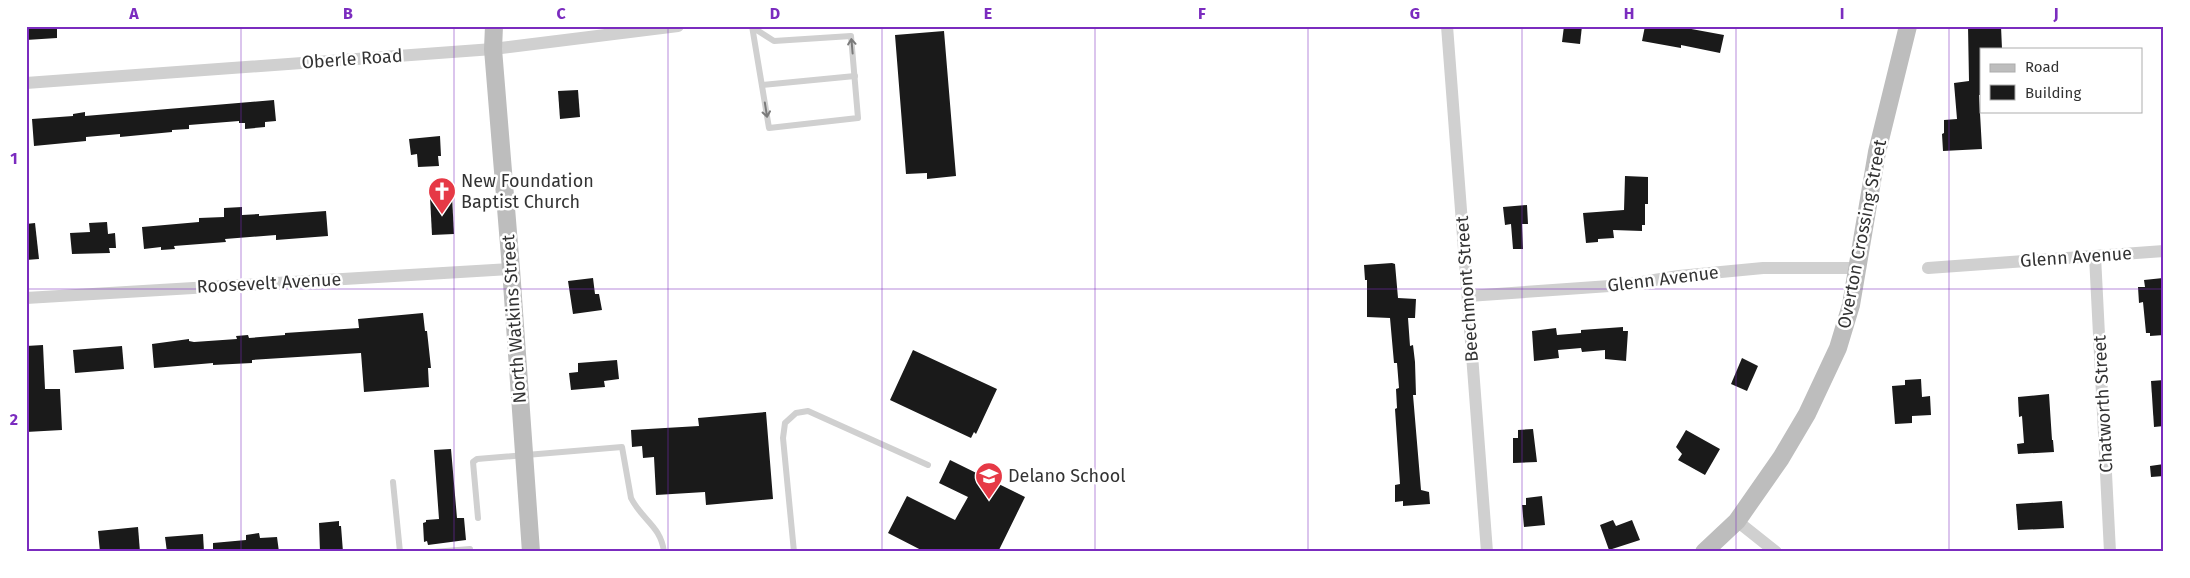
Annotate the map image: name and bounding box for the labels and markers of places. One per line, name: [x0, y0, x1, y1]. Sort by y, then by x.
place label: New Foundation Baptist Church: [461, 170, 594, 213]
church icon: New Foundation Baptist Church: [427, 176, 457, 215]
school or university icon: Delano School: [974, 461, 1004, 500]
place label: Delano School: [1008, 465, 1125, 487]

